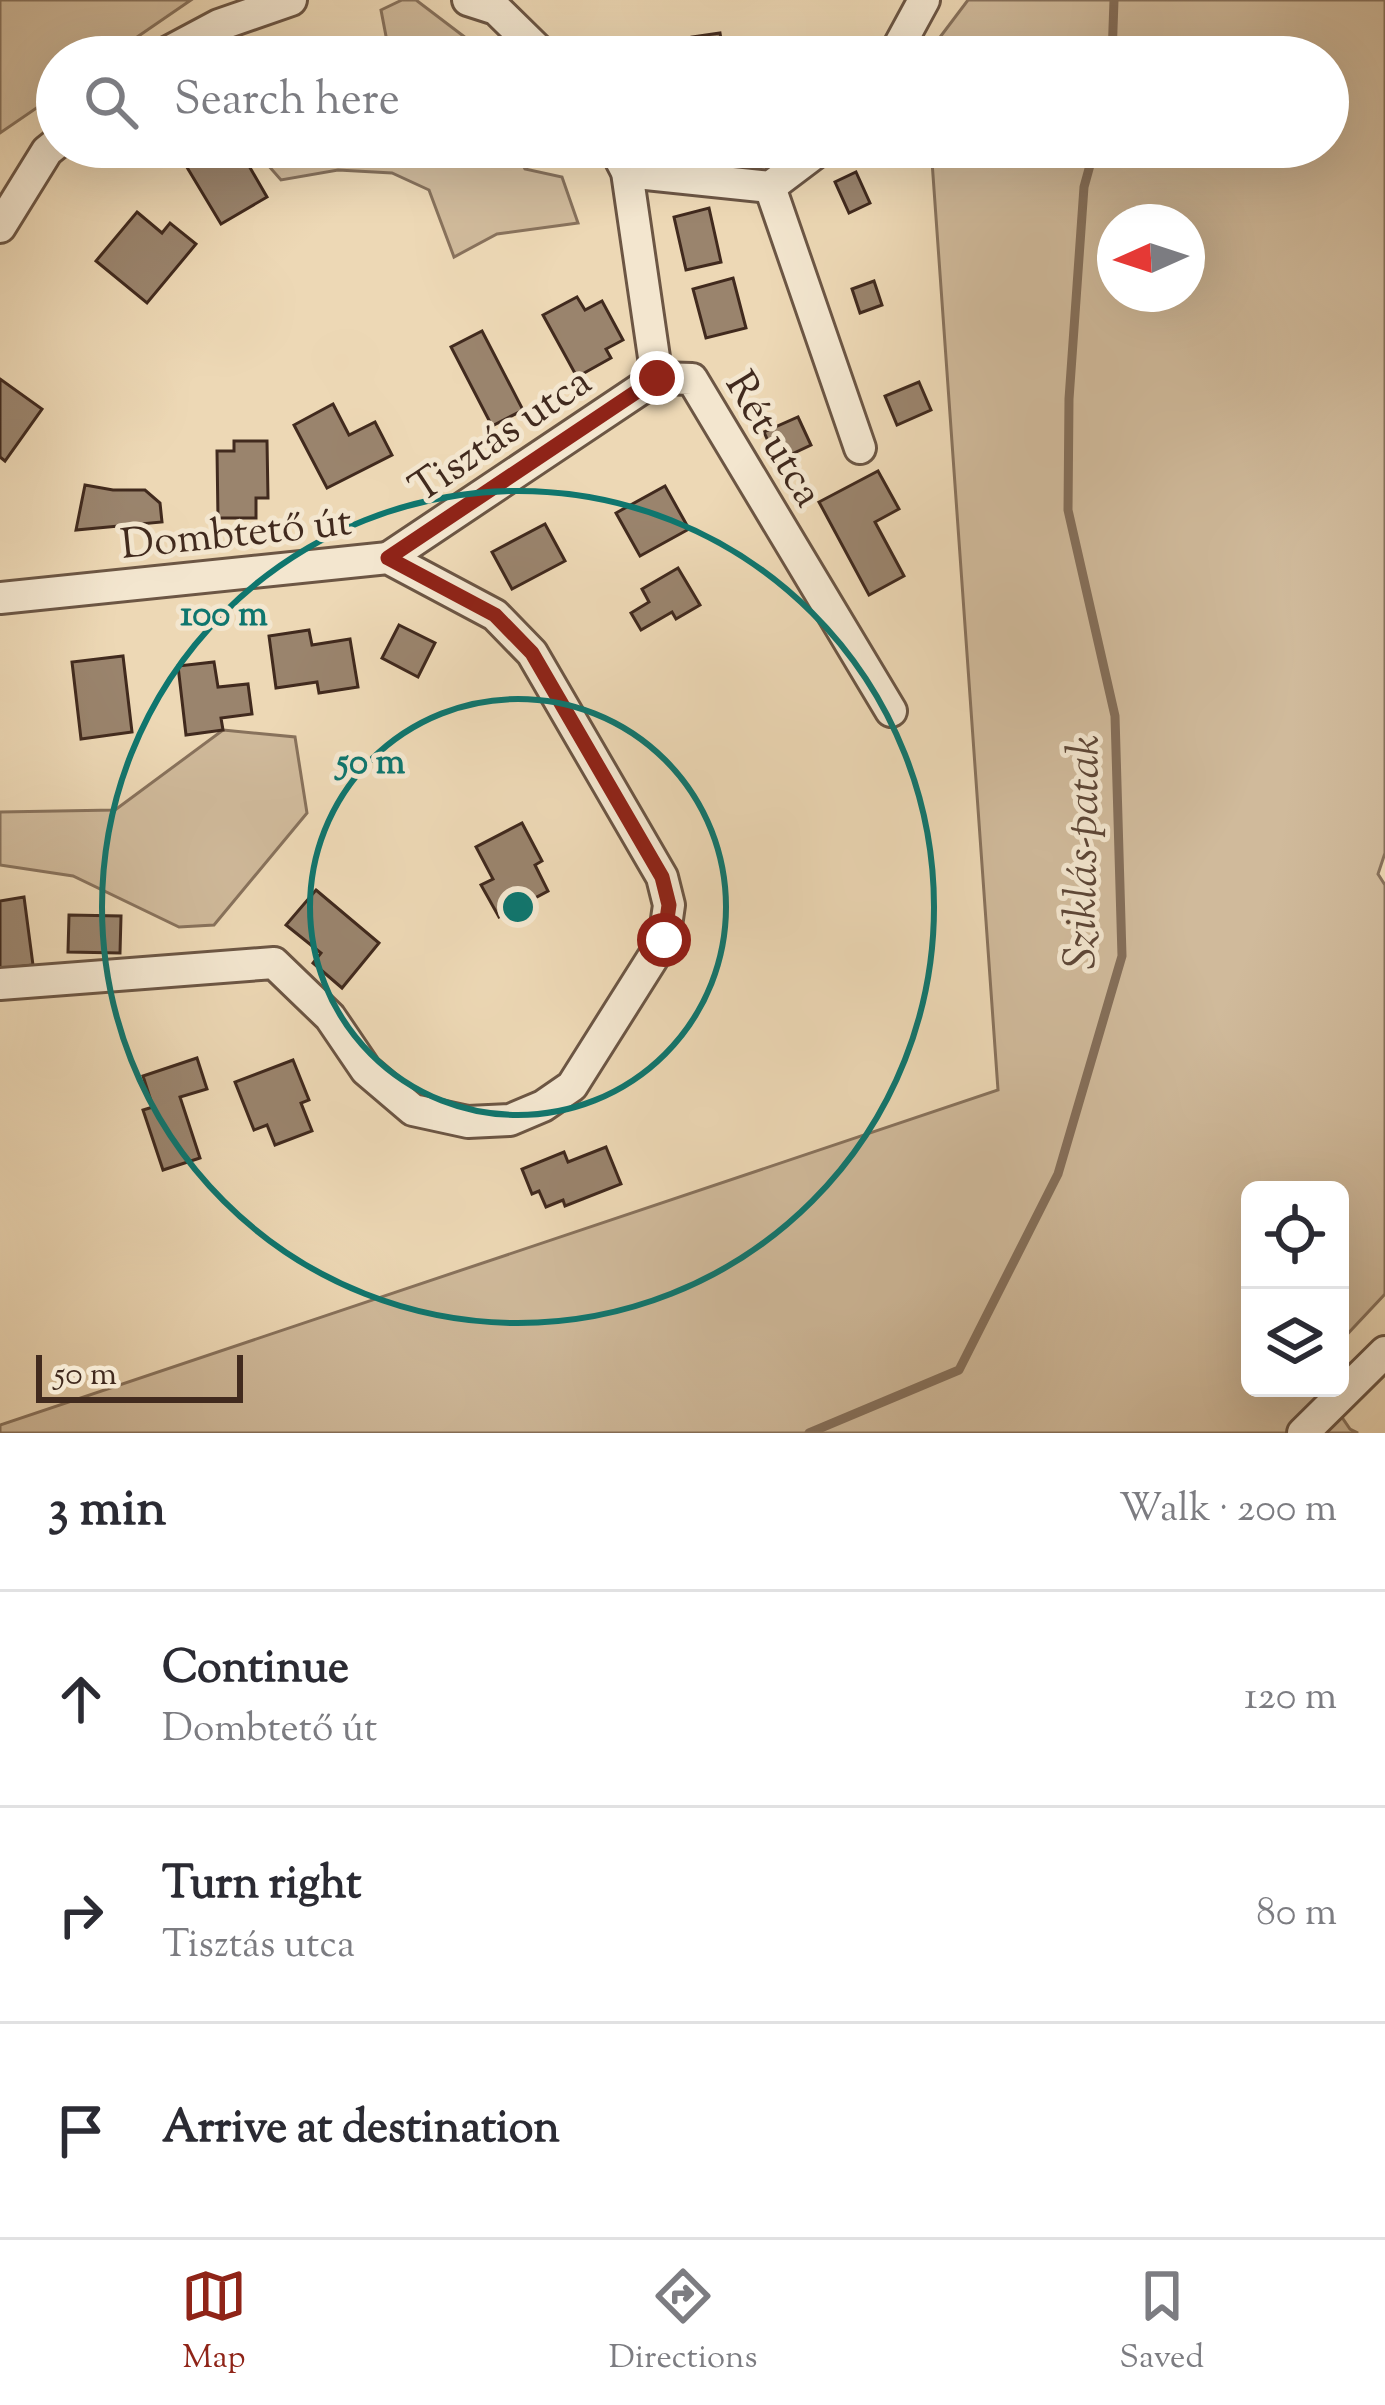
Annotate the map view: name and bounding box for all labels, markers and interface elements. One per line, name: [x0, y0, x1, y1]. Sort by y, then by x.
search box: [36, 36, 1349, 168]
icon: search: [78, 69, 144, 135]
text: Search here: [174, 70, 400, 135]
north arrow: [1097, 204, 1205, 312]
route end: [630, 351, 684, 405]
street label: Tisztás utca: [399, 354, 605, 520]
street label: Rét utca: [708, 361, 836, 520]
street label: Dombtető út: [118, 494, 355, 578]
text: 100 m: [180, 590, 268, 642]
water label: Sziklás-patak: [1051, 734, 1120, 970]
text: 50 m: [334, 738, 406, 790]
centre of rings: [497, 886, 539, 928]
route start: [637, 913, 691, 967]
map controls: [1241, 1181, 1349, 1397]
button: locate: [1241, 1181, 1349, 1289]
button: layers: [1241, 1289, 1349, 1397]
scale bar: [36, 1349, 243, 1402]
text: 50 m: [54, 1352, 117, 1400]
text: 3 min: [48, 1475, 166, 1548]
text: Walk · 200 m: [1119, 1483, 1337, 1539]
text: Continue: [162, 1638, 349, 1703]
icon: ahead: [48, 1666, 114, 1732]
text: 120 m: [1244, 1671, 1337, 1727]
text: Dombtető út: [162, 1703, 377, 1759]
text: Turn right: [162, 1854, 361, 1919]
icon: right: [48, 1882, 114, 1948]
text: 80 m: [1256, 1887, 1337, 1943]
text: Tisztás utca: [162, 1919, 355, 1975]
icon: arrive: [48, 2098, 114, 2164]
text: Arrive at destination: [162, 2098, 560, 2163]
tab: Map: [181, 2263, 247, 2383]
tab: Directions: [609, 2263, 758, 2383]
tab: Saved: [1119, 2263, 1204, 2383]

